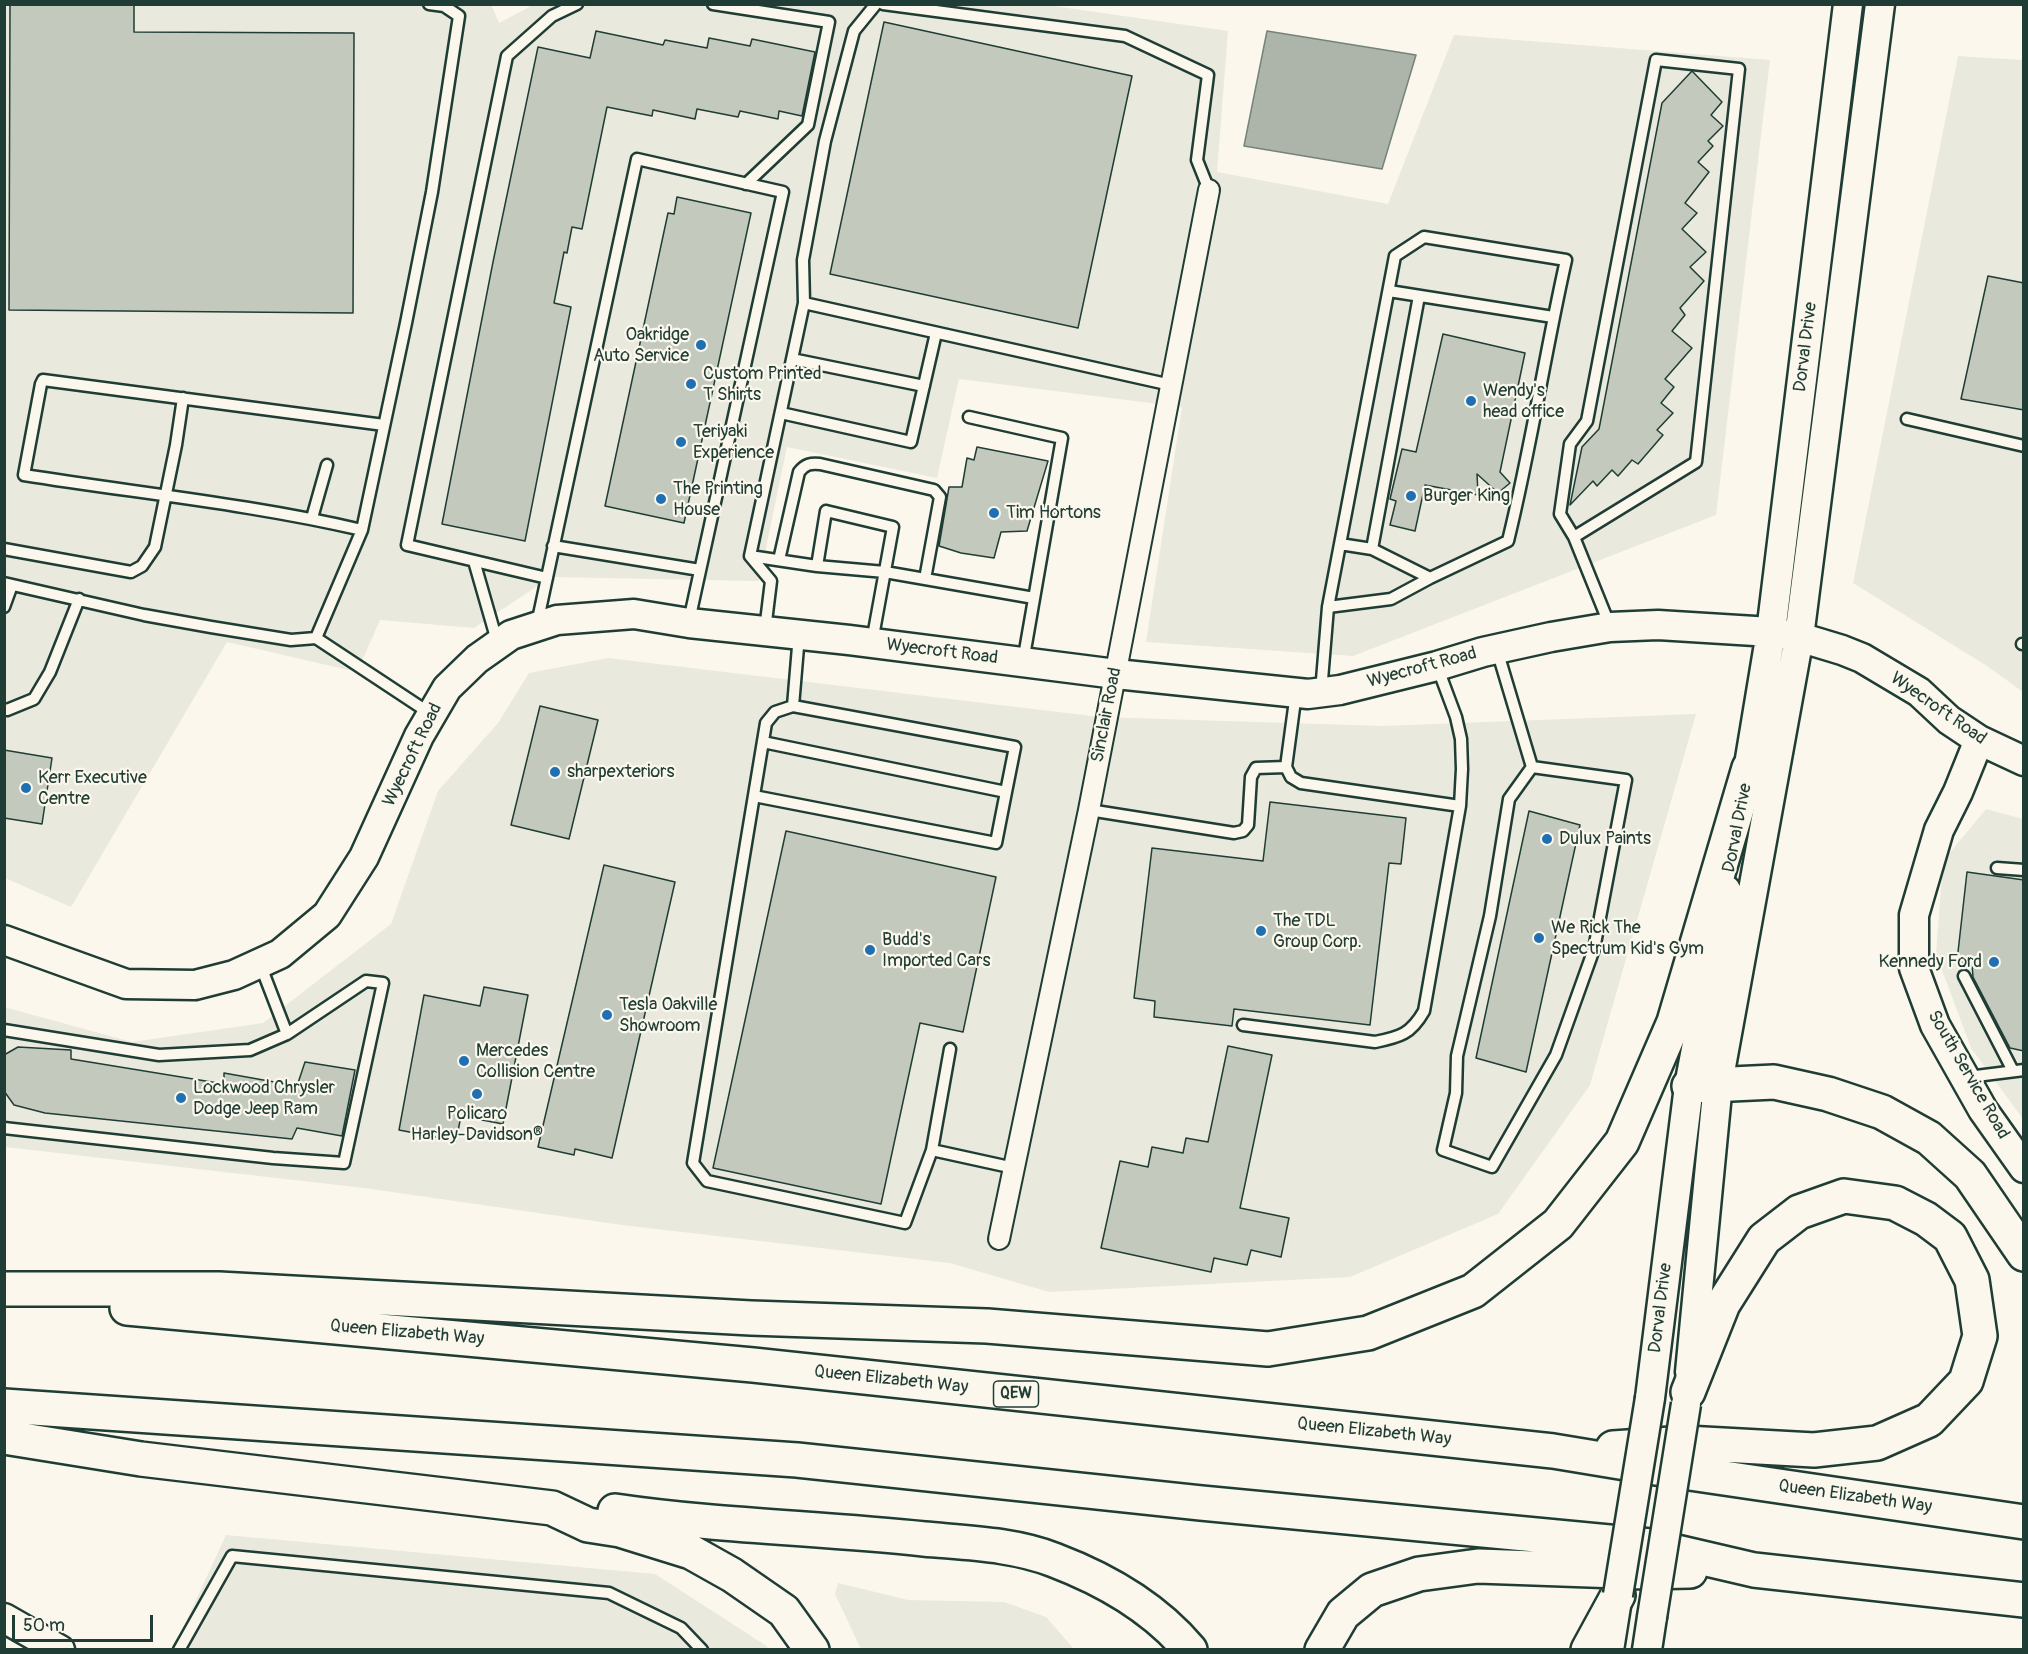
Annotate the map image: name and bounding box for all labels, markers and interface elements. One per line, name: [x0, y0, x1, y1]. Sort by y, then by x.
street label: Dorval Drive: [1790, 301, 1822, 393]
place label: Oakridge Auto Service: [593, 324, 689, 366]
marker: Oakridge Auto Service: [694, 338, 708, 352]
place label: Custom Printed T Shirts: [703, 363, 821, 406]
marker: Custom Printed T Shirts: [684, 377, 698, 391]
place label: Wendy's head office: [1483, 380, 1564, 422]
marker: Wendy's head office: [1464, 394, 1478, 408]
place label: Teriyaki Experience: [693, 421, 774, 464]
marker: Teriyaki Experience: [674, 435, 688, 449]
place label: The Printing House: [673, 478, 763, 520]
place label: Burger King: [1423, 485, 1510, 507]
marker: Burger King: [1404, 489, 1418, 503]
marker: The Printing House: [654, 492, 668, 506]
place label: Tim Hortons: [1006, 502, 1101, 524]
marker: Tim Hortons: [987, 506, 1001, 520]
street label: Wyecroft Road: [885, 634, 999, 670]
street label: Wyecroft Road: [1365, 643, 1479, 693]
street label: Sinclair Road: [1087, 666, 1127, 764]
street label: Wyecroft Road: [1886, 668, 1990, 750]
street label: Wyecroft Road: [379, 700, 447, 810]
place label: sharpexteriors: [567, 761, 675, 783]
marker: sharpexteriors: [548, 765, 562, 779]
place label: Kerr Executive Centre: [38, 767, 147, 810]
marker: Kerr Executive Centre: [19, 781, 33, 795]
street label: Dorval Drive: [1719, 782, 1757, 874]
place label: Dulux Paints: [1559, 828, 1651, 850]
marker: Dulux Paints: [1540, 832, 1554, 846]
place label: The TDL Group Corp.: [1273, 910, 1362, 952]
place label: We Rick The Spectrum Kid's Gym: [1551, 917, 1704, 960]
marker: The TDL Group Corp.: [1254, 924, 1268, 938]
place label: Budd's Imported Cars: [882, 929, 990, 972]
marker: We Rick The Spectrum Kid's Gym: [1532, 931, 1546, 945]
marker: Budd's Imported Cars: [863, 943, 877, 957]
place label: Kennedy Ford: [1879, 951, 1982, 973]
marker: Kennedy Ford: [1987, 955, 2001, 969]
place label: Tesla Oakville Showroom: [619, 994, 717, 1036]
street label: South Service Road: [1922, 1007, 2014, 1143]
marker: Tesla Oakville Showroom: [600, 1008, 614, 1022]
place label: Mercedes Collision Centre: [476, 1040, 595, 1082]
marker: Mercedes Collision Centre: [457, 1054, 471, 1068]
place label: Lockwood Chrysler Dodge Jeep Ram: [193, 1077, 335, 1120]
marker: Policaro Harley-Davidson®: [470, 1087, 484, 1101]
marker: Lockwood Chrysler Dodge Jeep Ram: [174, 1091, 188, 1105]
place label: Policaro Harley-Davidson®: [411, 1103, 543, 1146]
street label: Dorval Drive: [1645, 1262, 1677, 1354]
street label: Queen Elizabeth Way: [329, 1315, 485, 1351]
street label: Queen Elizabeth Way: [813, 1361, 969, 1399]
road number: QEW: [994, 1381, 1038, 1407]
street label: Queen Elizabeth Way: [1296, 1413, 1452, 1451]
street label: Queen Elizabeth Way: [1777, 1476, 1933, 1518]
scale bar: [15, 1603, 156, 1641]
text: 50 m: [23, 1614, 65, 1637]

